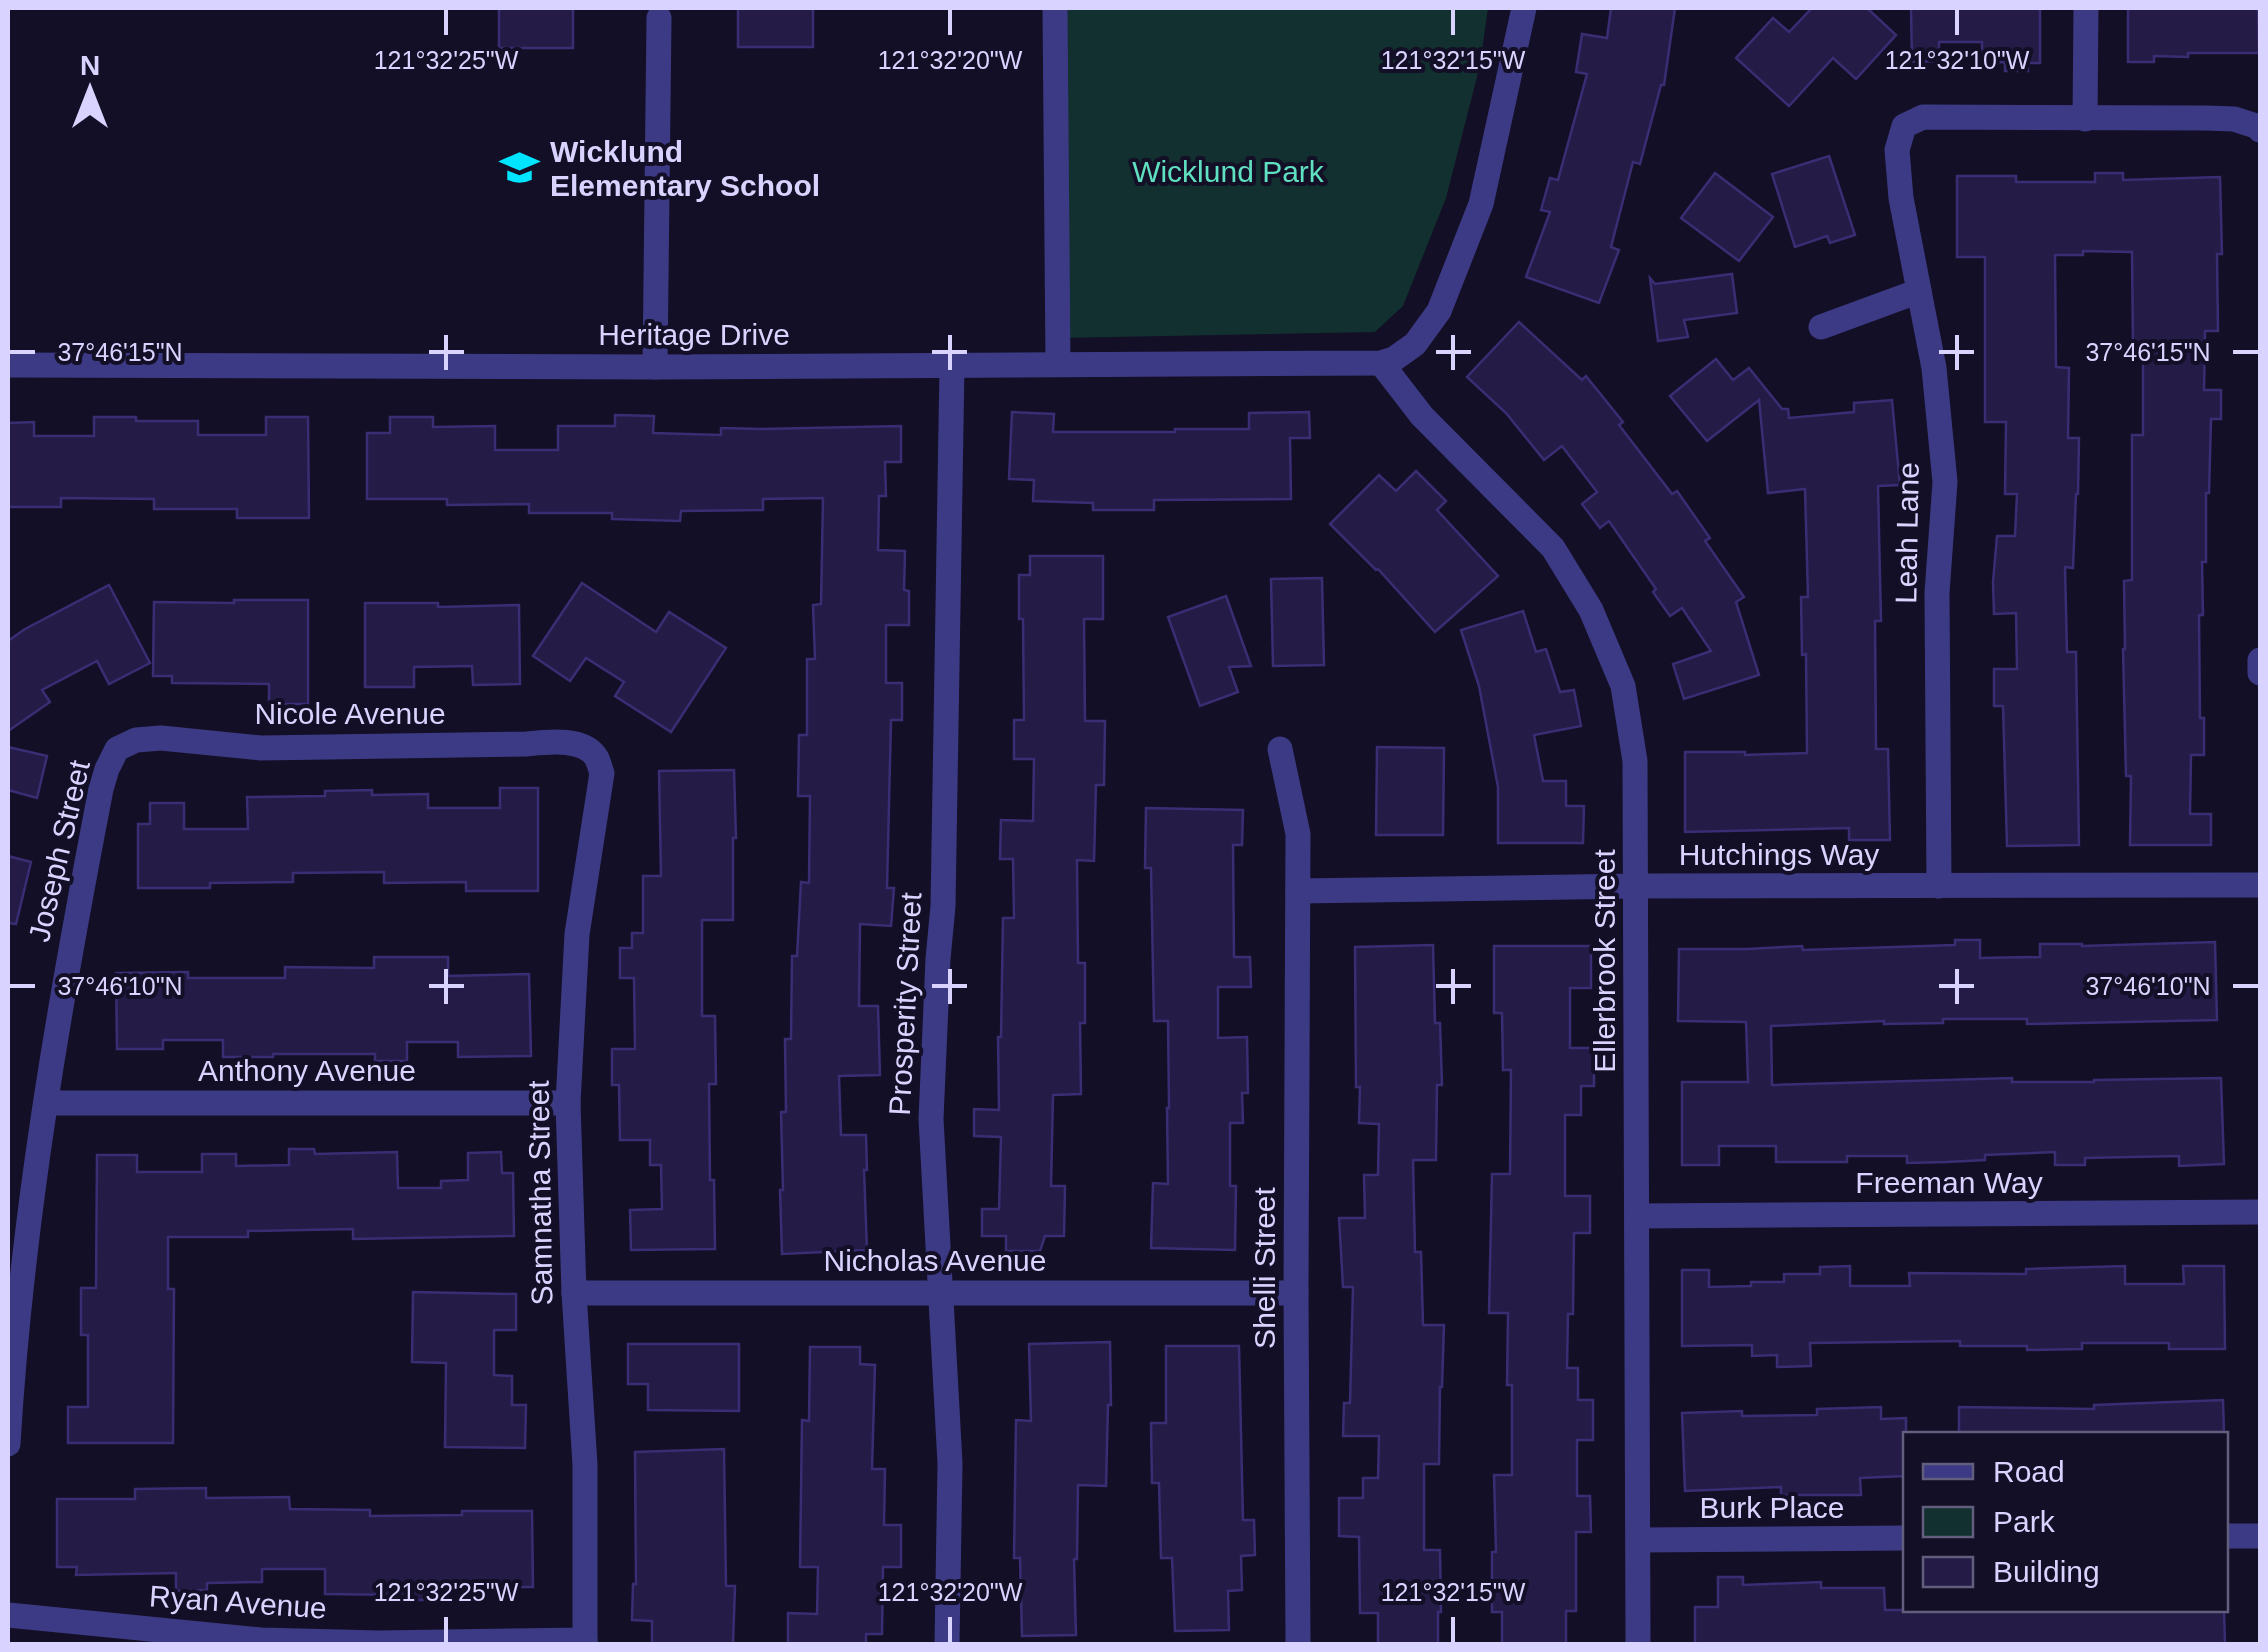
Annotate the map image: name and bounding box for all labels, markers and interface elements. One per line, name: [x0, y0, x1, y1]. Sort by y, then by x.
north arrow: [40, 40, 140, 140]
text: 121°32'25"W: [374, 46, 519, 74]
text: 121°32'20"W: [878, 46, 1023, 74]
text: 121°32'15"W: [1381, 46, 1526, 74]
text: 121°32'10"W: [1885, 46, 2030, 74]
text: N: [80, 50, 100, 81]
place label: Wicklund Elementary School: [550, 135, 820, 202]
school or university icon: Wicklund Elementary School: [499, 147, 541, 189]
park label: Wicklund Park: [1132, 155, 1325, 188]
street label: Heritage Drive: [598, 318, 790, 351]
text: 37°46'15"N: [57, 338, 183, 366]
text: 37°46'15"N: [2085, 338, 2211, 366]
street label: Leah Lane: [1889, 462, 1925, 604]
street label: Nicole Avenue: [254, 697, 446, 730]
street label: Joseph Street: [22, 756, 96, 945]
street label: Hutchings Way: [1679, 838, 1879, 871]
street label: Ellerbrook Street: [1588, 849, 1621, 1073]
street label: Prosperity Street: [883, 891, 927, 1116]
text: 37°46'10"N: [57, 972, 183, 1000]
text: 37°46'10"N: [2085, 972, 2211, 1000]
street label: Anthony Avenue: [198, 1054, 416, 1087]
street label: Samnatha Street: [522, 1080, 558, 1306]
street label: Freeman Way: [1855, 1166, 2043, 1199]
street label: Shelli Street: [1248, 1186, 1281, 1349]
street label: Nicholas Avenue: [824, 1244, 1046, 1277]
legend: [1903, 1432, 2228, 1612]
text: Road: [1993, 1455, 2065, 1488]
street label: Burk Place: [1699, 1491, 1845, 1524]
text: Park: [1993, 1505, 2056, 1538]
text: Building: [1993, 1555, 2100, 1588]
text: 121°32'25"W: [374, 1578, 519, 1606]
text: 121°32'20"W: [878, 1578, 1023, 1606]
text: 121°32'15"W: [1381, 1578, 1526, 1606]
street label: Ryan Avenue: [148, 1579, 328, 1625]

